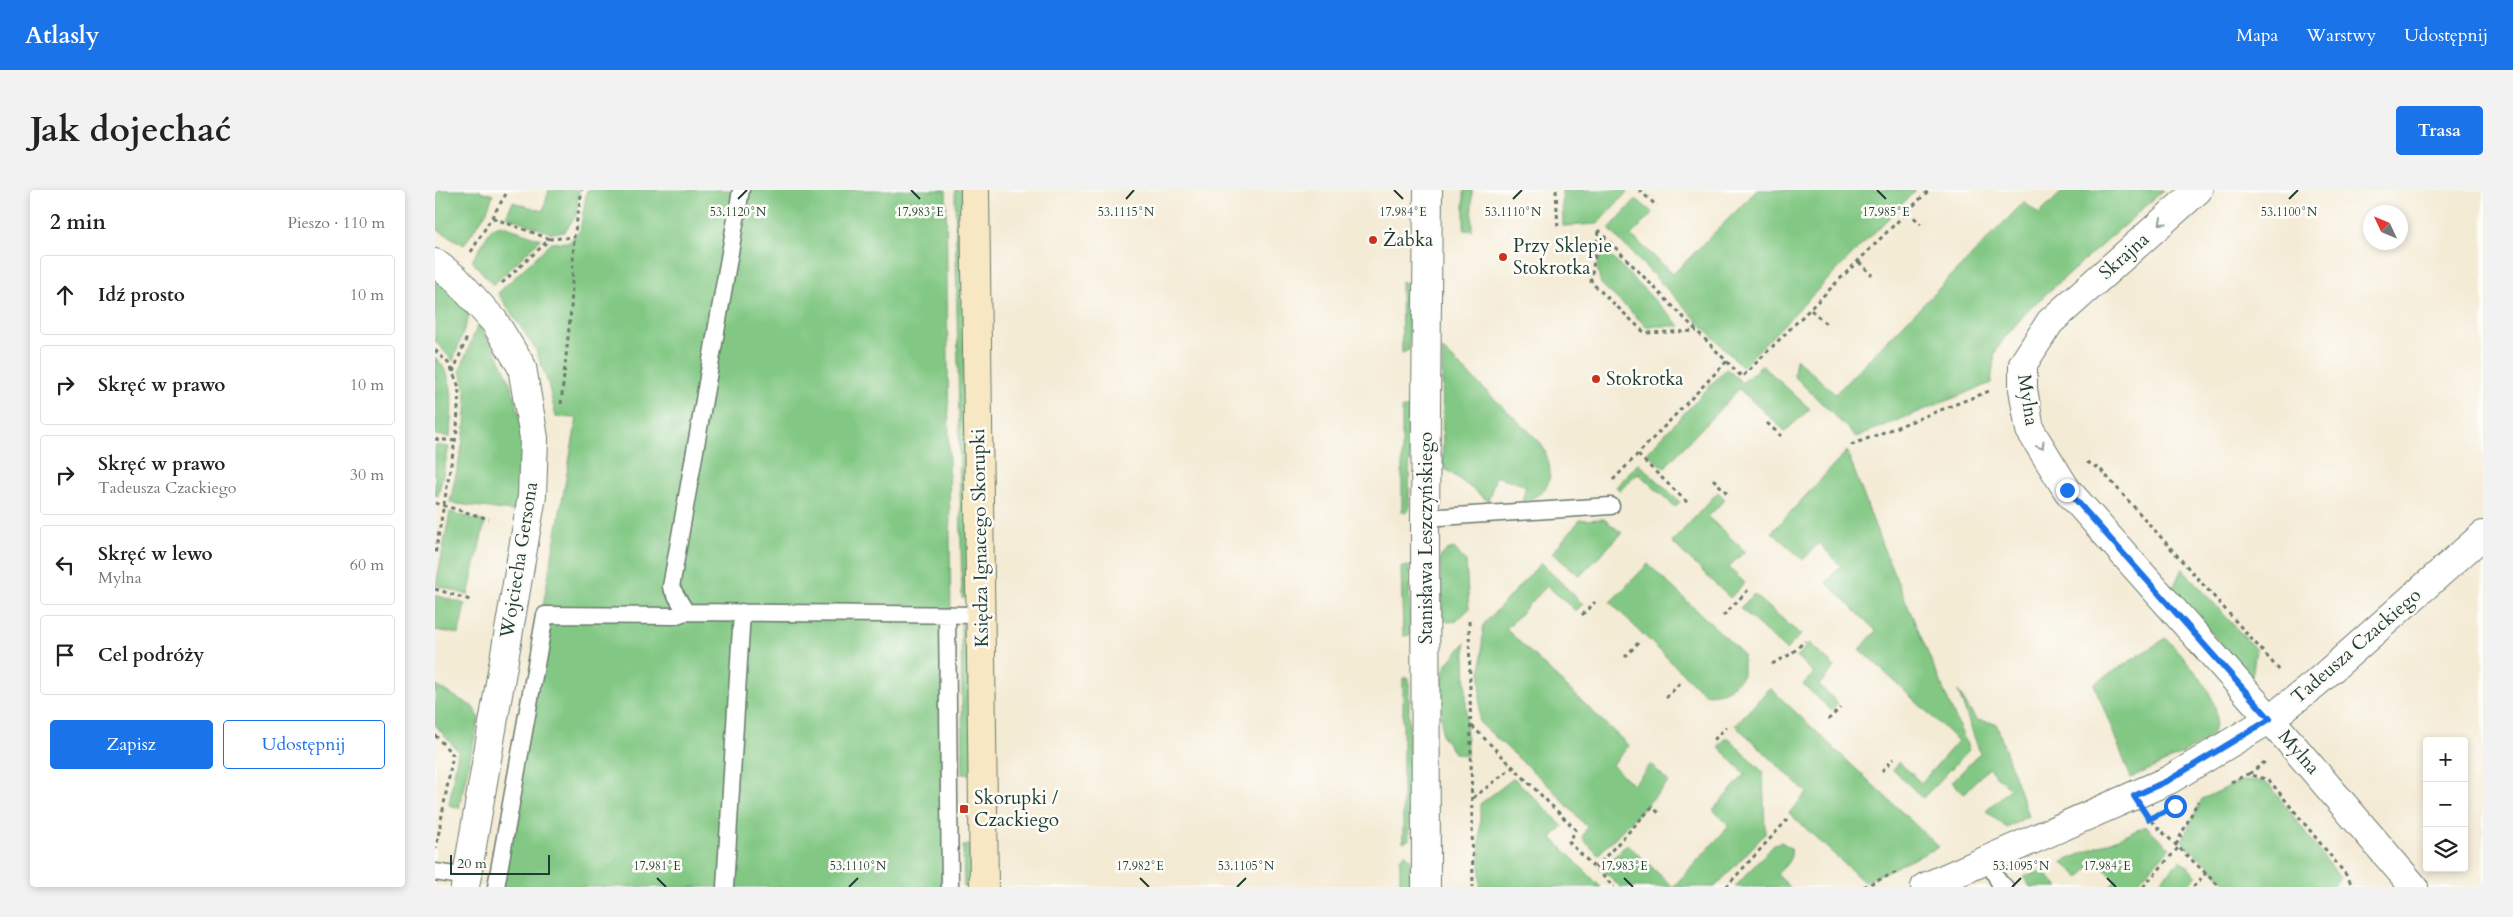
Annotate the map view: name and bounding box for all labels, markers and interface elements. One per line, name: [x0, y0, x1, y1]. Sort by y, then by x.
text: Atlasly: [25, 19, 99, 52]
text: Mapa: [2236, 23, 2278, 48]
text: Warstwy: [2306, 23, 2376, 48]
text: Udostępnij: [2404, 23, 2488, 48]
text: Jak dojechać: [30, 106, 231, 154]
button: Trasa: [2396, 106, 2483, 155]
text: 53.1120°N: [710, 204, 767, 220]
text: 17.983°E: [896, 204, 944, 220]
text: 53.1115°N: [1098, 204, 1155, 220]
text: 17.984°E: [1379, 204, 1427, 220]
text: 53.1110°N: [1485, 204, 1542, 220]
text: 17.985°E: [1862, 204, 1910, 220]
text: 53.1100°N: [2261, 204, 2318, 220]
north arrow: [2363, 205, 2408, 250]
text: 2 min: [50, 208, 106, 237]
text: Pieszo · 110 m: [288, 212, 385, 234]
one-way arrow: [2158, 217, 2167, 226]
place label: Żabka: [1383, 227, 1433, 253]
street label: Skrajna: [2093, 227, 2155, 285]
place label: Przy Sklepie Stokrotka: [1513, 233, 1612, 281]
marker: Żabka: [1367, 234, 1379, 246]
marker: Przy Sklepie Stokrotka: [1497, 251, 1509, 263]
icon: ahead: [51, 281, 79, 309]
text: Idź prosto: [98, 282, 185, 308]
text: 10 m: [350, 284, 384, 306]
place label: Stokrotka: [1606, 366, 1684, 392]
icon: right: [51, 371, 79, 399]
text: Skręć w prawo: [98, 372, 225, 398]
street label: Mylna: [2011, 372, 2045, 428]
marker: Stokrotka: [1590, 373, 1602, 385]
text: 10 m: [350, 374, 384, 396]
street label: Księdza Ignacego Skorupki: [965, 428, 995, 648]
street label: Stanisława Leszczyńskiego: [1413, 432, 1439, 644]
one-way arrow: [2034, 441, 2044, 450]
text: Skręć w prawo: [98, 451, 225, 477]
icon: right: [51, 461, 79, 489]
text: 30 m: [350, 464, 384, 486]
text: Tadeusza Czackiego: [98, 477, 236, 499]
route end: [2056, 479, 2079, 502]
street label: Wojciecha Gersona: [494, 480, 544, 641]
text: Skręć w lewo: [98, 541, 213, 567]
icon: left: [51, 551, 79, 579]
text: 60 m: [350, 554, 384, 576]
text: Mylna: [98, 567, 142, 589]
street label: Tadeusza Czackiego: [2285, 582, 2427, 710]
icon: arrive: [51, 641, 79, 669]
text: Cel podróży: [98, 642, 204, 668]
button: Zapisz: [50, 720, 213, 769]
button: Udostępnij: [223, 720, 385, 769]
street label: Mylna: [2272, 724, 2326, 780]
map controls: [2423, 737, 2468, 872]
button: +: [2423, 737, 2468, 782]
button: −: [2423, 782, 2468, 827]
place label: Skorupki / Czackiego: [974, 785, 1059, 833]
route start: [2164, 795, 2187, 818]
marker: Skorupki / Czackiego: [958, 803, 970, 815]
button: layers: [2423, 827, 2468, 872]
scale bar: [450, 852, 550, 875]
text: 20 m: [457, 854, 487, 873]
text: 17.981°E: [633, 858, 681, 874]
text: 53.1110°N: [830, 858, 887, 874]
text: 17.982°E: [1116, 858, 1164, 874]
text: 53.1105°N: [1218, 858, 1275, 874]
text: 17.983°E: [1600, 858, 1648, 874]
text: 53.1095°N: [1993, 858, 2050, 874]
text: 17.984°E: [2083, 858, 2131, 874]

